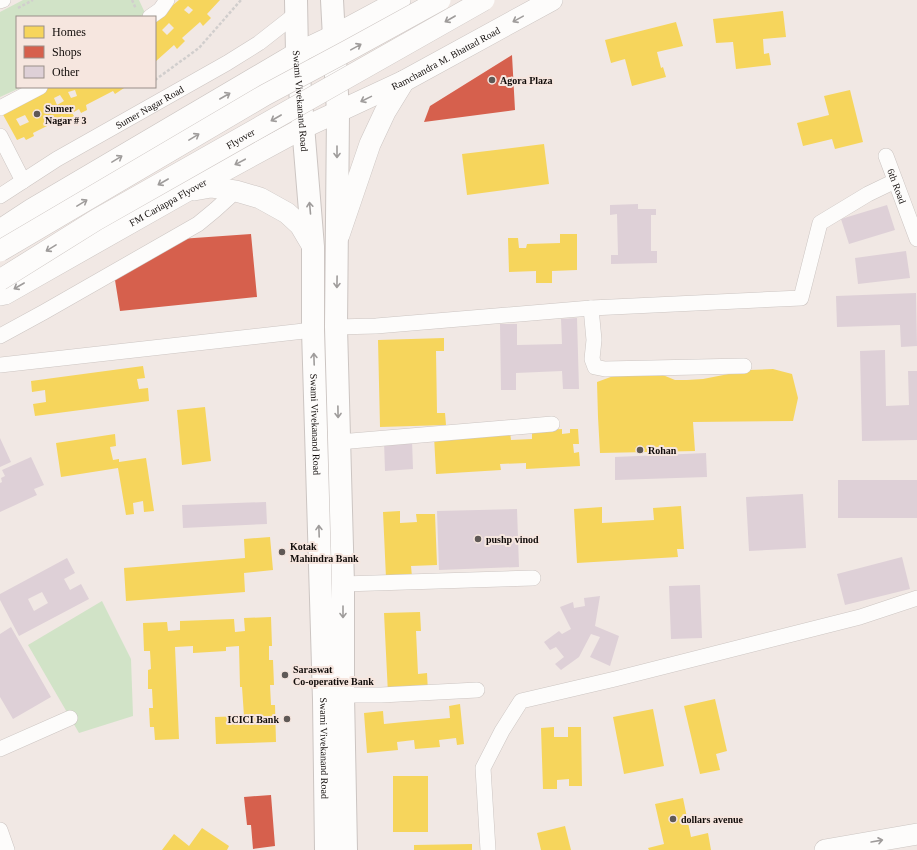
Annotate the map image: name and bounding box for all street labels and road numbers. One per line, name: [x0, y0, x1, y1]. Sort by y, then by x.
street label: Ramchandra M. Bhattad Road: [390, 25, 502, 92]
street label: Swami Vivekanand Road: [291, 50, 310, 152]
street label: Sumer Nagar Road: [113, 84, 186, 131]
street label: Flyover: [224, 126, 257, 151]
street label: 6th Road: [885, 167, 908, 205]
street label: FM Cariappa Flyover: [127, 176, 209, 228]
street label: Swami Vivekanand Road: [308, 373, 322, 475]
street label: Swami Vivekanand Road: [318, 697, 330, 799]

